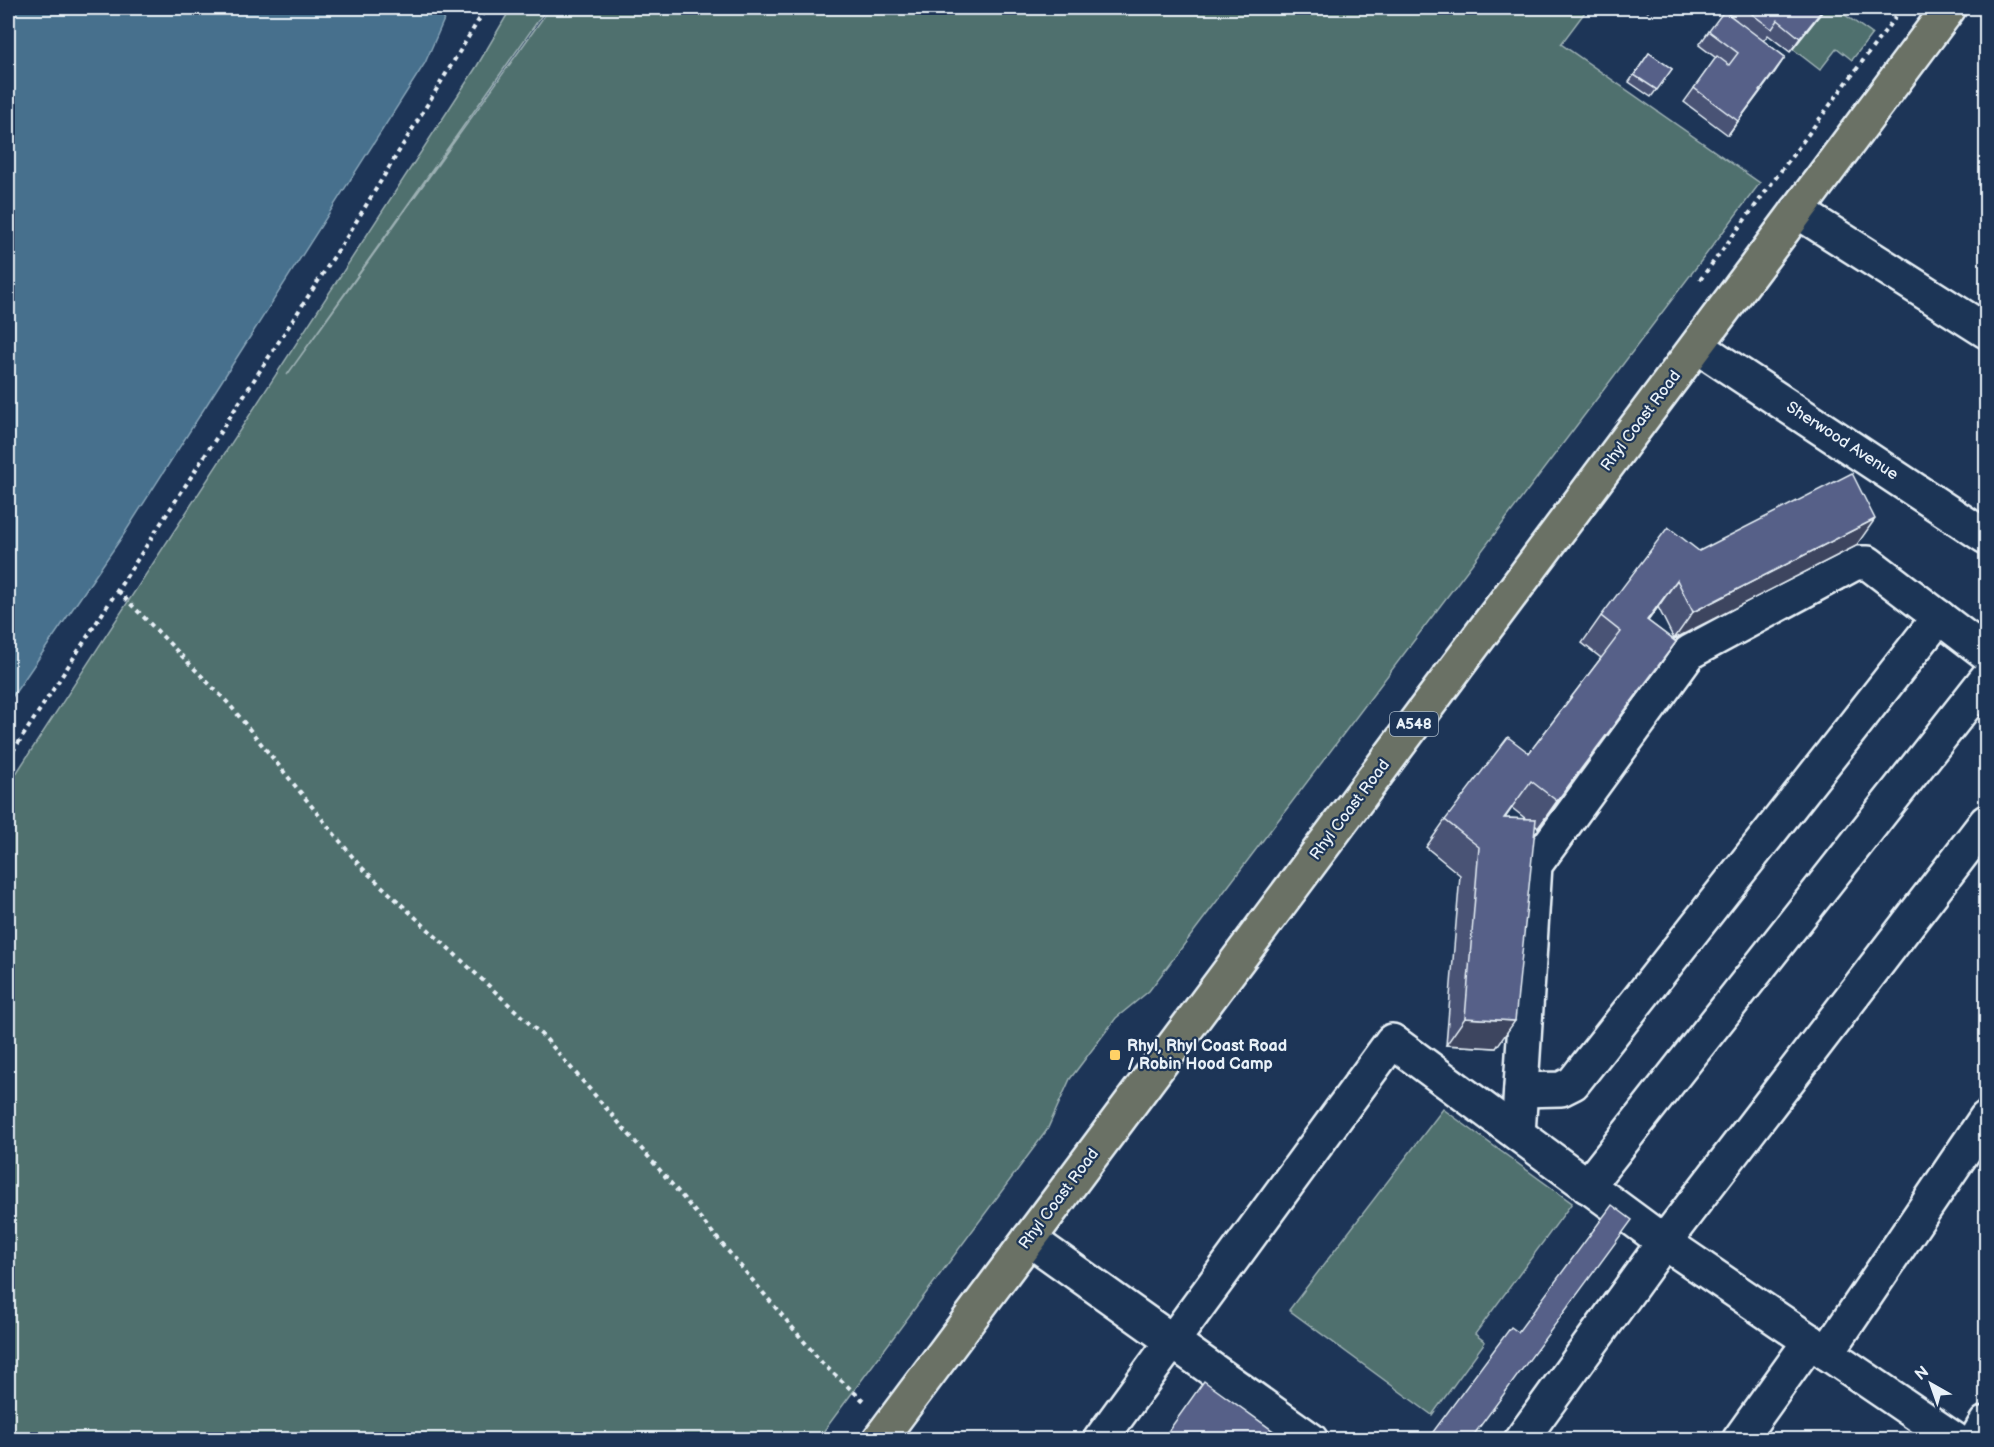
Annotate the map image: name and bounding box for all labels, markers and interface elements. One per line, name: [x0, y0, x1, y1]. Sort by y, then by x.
street label: Rhyl Coast Road: [1597, 367, 1685, 475]
street label: Sherwood Avenue: [1782, 398, 1902, 485]
road number: A548: [1390, 712, 1438, 736]
street label: Rhyl Coast Road: [1306, 756, 1394, 864]
place label: Rhyl, Rhyl Coast Road / Robin Hood Camp: [1127, 1037, 1287, 1074]
marker: Rhyl, Rhyl Coast Road / Robin Hood Camp: [1108, 1048, 1122, 1062]
street label: Rhyl Coast Road: [1015, 1145, 1103, 1253]
north arrow: [1901, 1354, 1961, 1414]
text: N: [1912, 1363, 1933, 1385]

